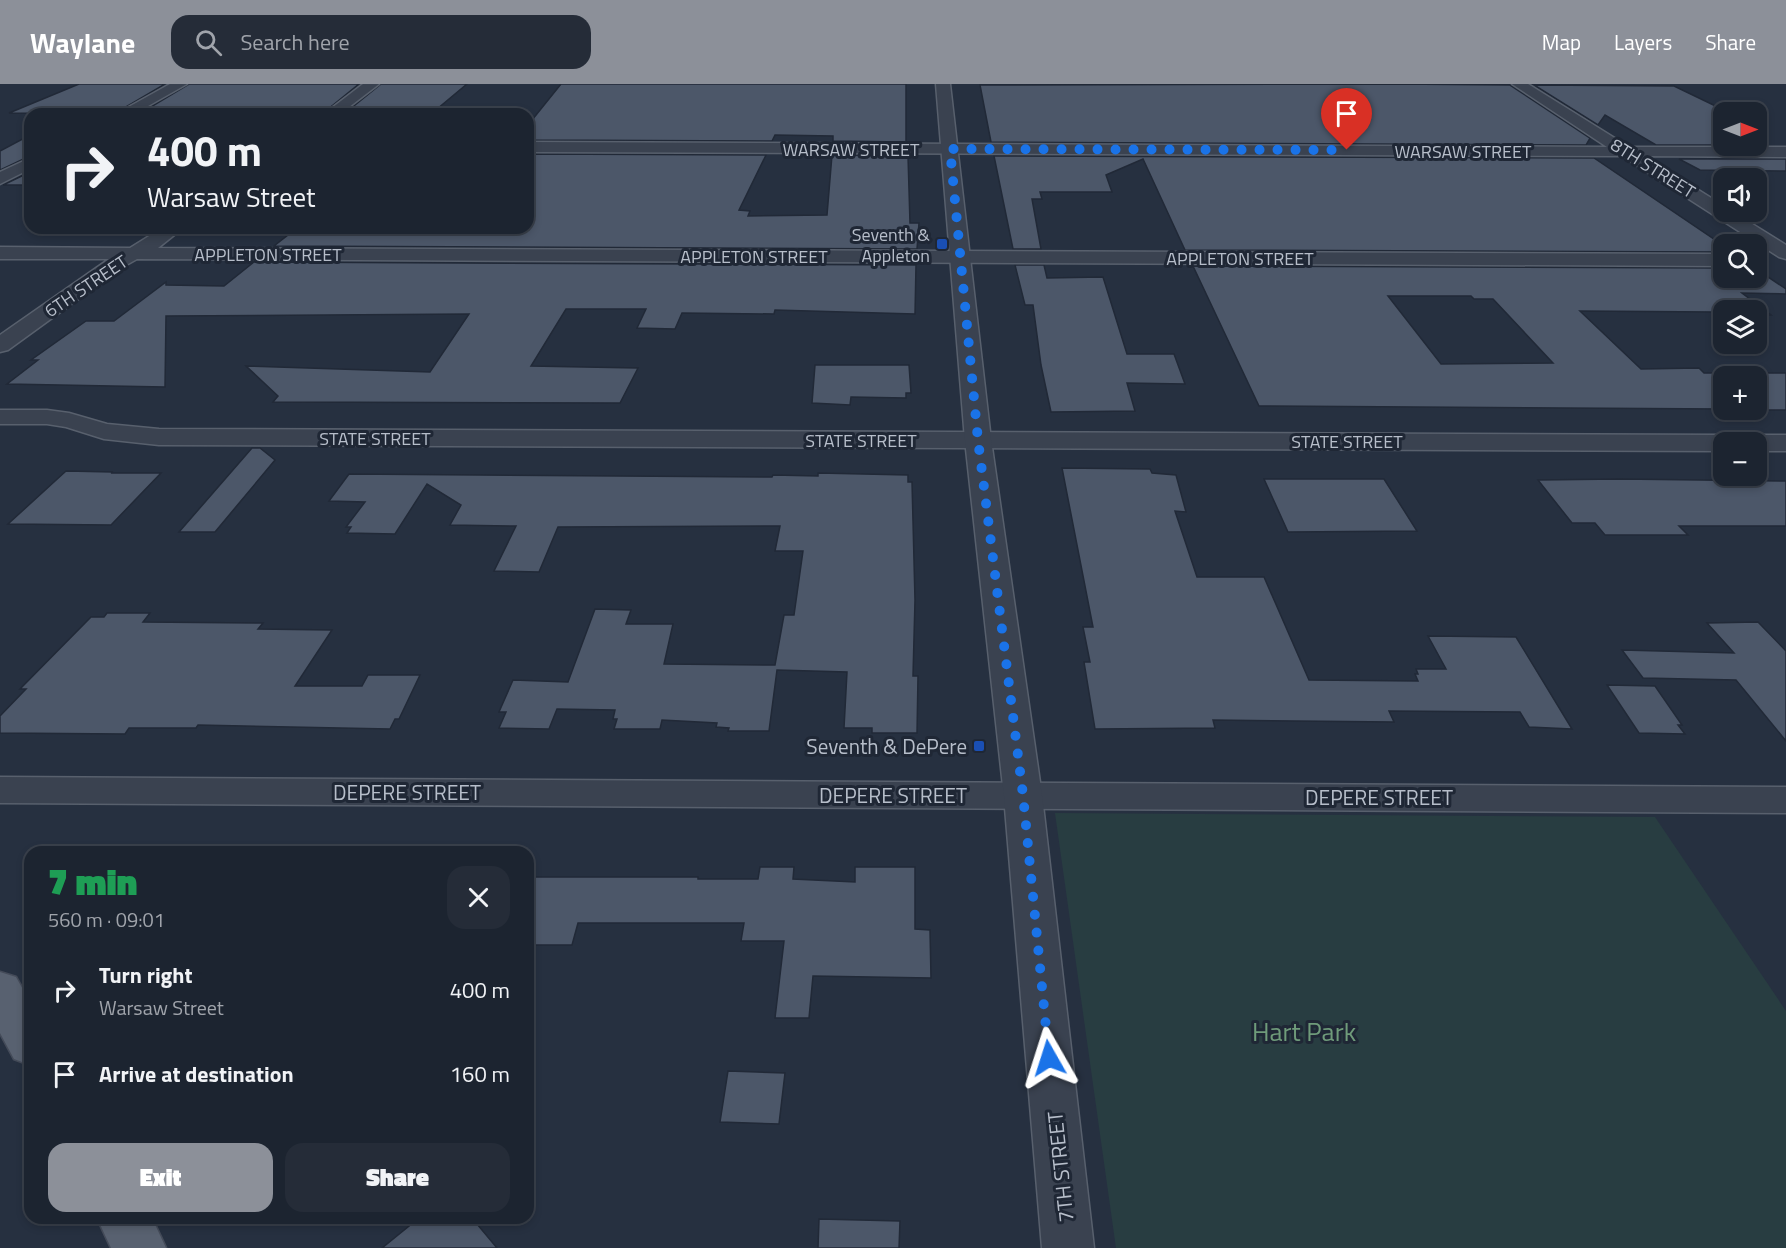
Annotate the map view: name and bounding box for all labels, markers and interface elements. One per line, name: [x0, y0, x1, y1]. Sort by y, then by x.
search box: [171, 15, 591, 69]
text: Waylane: [30, 21, 135, 64]
text: Search here: [240, 25, 350, 59]
icon: search: [192, 26, 225, 59]
text: Map: [1542, 26, 1581, 58]
text: Layers: [1614, 26, 1672, 58]
text: Share: [1705, 26, 1756, 58]
pin: [1321, 88, 1372, 150]
icon: arrive: [1330, 97, 1363, 130]
north arrow: [1713, 102, 1767, 156]
map controls: [1713, 102, 1767, 486]
text: 400 m: [147, 118, 262, 182]
street label: 8TH STREET: [1605, 131, 1701, 205]
icon: right: [48, 132, 126, 210]
street label: WARSAW STREET: [783, 136, 920, 163]
street label: WARSAW STREET: [1395, 138, 1532, 165]
button: sound: [1713, 168, 1767, 222]
text: Warsaw Street: [147, 176, 316, 217]
place label: Seventh & Appleton: [852, 221, 931, 269]
button: search: [1713, 234, 1767, 288]
marker: Seventh & Appleton: [935, 237, 949, 251]
street label: APPLETON STREET: [194, 241, 342, 268]
street label: APPLETON STREET: [680, 243, 828, 270]
street label: APPLETON STREET: [1166, 245, 1314, 272]
street label: 6TH STREET: [39, 248, 134, 324]
button: layers: [1713, 300, 1767, 354]
button: +: [1713, 366, 1767, 420]
street label: STATE STREET: [319, 425, 431, 452]
street label: STATE STREET: [805, 427, 917, 454]
street label: STATE STREET: [1291, 428, 1403, 455]
button: −: [1713, 432, 1767, 486]
place label: Seventh & DePere: [806, 730, 967, 762]
marker: Seventh & DePere: [972, 739, 986, 753]
street label: DEPERE STREET: [333, 776, 481, 808]
street label: DEPERE STREET: [819, 779, 967, 811]
street label: DEPERE STREET: [1305, 781, 1453, 813]
text: 7 min: [48, 854, 137, 909]
button: close: [447, 866, 510, 929]
text: 560 m · 09:01: [48, 904, 165, 935]
text: Turn right: [99, 958, 193, 992]
text: 400 m: [450, 973, 510, 1007]
icon: right: [48, 974, 81, 1007]
text: Warsaw Street: [99, 992, 224, 1023]
park label: Hart Park: [1252, 1012, 1356, 1051]
position arrow: [1017, 1026, 1081, 1090]
text: Arrive at destination: [99, 1057, 294, 1091]
text: 160 m: [450, 1057, 510, 1091]
icon: arrive: [48, 1058, 81, 1091]
street label: 7TH STREET: [1038, 1110, 1082, 1224]
button: Exit: [48, 1143, 273, 1212]
button: Share: [285, 1143, 510, 1212]

